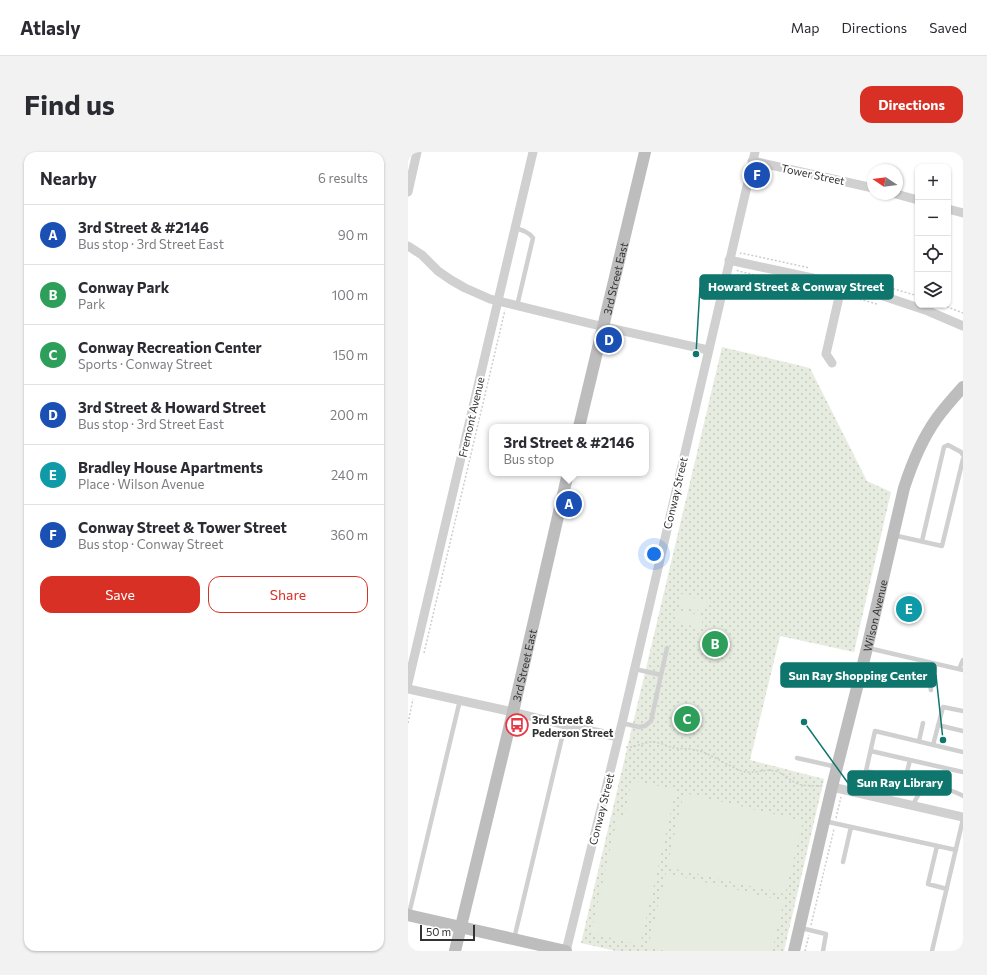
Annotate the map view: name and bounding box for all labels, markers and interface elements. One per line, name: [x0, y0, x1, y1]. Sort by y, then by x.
text: Atlasly: [20, 16, 81, 39]
text: Map: [791, 19, 820, 36]
text: Directions: [842, 19, 907, 36]
text: Saved: [929, 19, 967, 36]
button: Directions: [860, 86, 963, 123]
text: Find us: [24, 87, 115, 121]
pin: F: [744, 160, 770, 190]
street label: Tower Street: [780, 161, 846, 187]
north arrow: [867, 164, 903, 200]
map controls: [915, 164, 951, 308]
button: +: [915, 164, 951, 200]
text: Nearby: [40, 168, 97, 189]
text: 6 results: [318, 170, 368, 186]
button: −: [915, 200, 951, 236]
text: 3rd Street & #2146: [78, 218, 209, 236]
text: A: [48, 227, 58, 243]
text: 90 m: [338, 227, 368, 243]
text: Bus stop · 3rd Street East: [78, 236, 224, 252]
button: locate: [915, 236, 951, 272]
street label: 3rd Street East: [600, 240, 630, 316]
button: layers: [915, 272, 951, 308]
callout: Howard Street & Conway Street: [700, 275, 893, 299]
text: Conway Park: [78, 278, 169, 296]
text: Howard Street & Conway Street: [708, 279, 884, 293]
text: B: [49, 287, 57, 303]
text: 100 m: [332, 287, 368, 303]
text: Park: [78, 296, 105, 312]
pin: D: [596, 325, 622, 355]
text: Conway Recreation Center: [78, 338, 262, 356]
text: C: [49, 347, 57, 363]
text: 150 m: [333, 347, 368, 363]
text: Sports · Conway Street: [78, 356, 212, 372]
street label: Fremont Avenue: [455, 375, 487, 458]
text: 3rd Street & Howard Street: [78, 398, 266, 416]
text: D: [48, 407, 58, 423]
text: 200 m: [330, 407, 368, 423]
text: Bus stop · 3rd Street East: [78, 416, 224, 432]
popup: [489, 424, 649, 476]
text: 3rd Street & #2146: [503, 433, 635, 451]
text: Bus stop: [503, 451, 554, 467]
street label: Conway Street: [660, 455, 690, 530]
text: Bradley House Apartments: [78, 458, 263, 476]
text: E: [49, 467, 57, 483]
text: 240 m: [331, 467, 368, 483]
text: Place · Wilson Avenue: [78, 476, 204, 492]
pin: A: [556, 489, 582, 519]
text: Conway Street & Tower Street: [78, 518, 287, 536]
text: F: [49, 527, 57, 543]
text: 360 m: [330, 527, 368, 543]
text: Bus stop · Conway Street: [78, 536, 224, 552]
your location: [644, 544, 664, 564]
button: Save: [40, 576, 200, 613]
button: Share: [208, 576, 368, 613]
street label: Wilson Avenue: [860, 578, 889, 653]
pin: E: [896, 594, 922, 624]
street label: 3rd Street East: [509, 627, 539, 703]
pin: B: [702, 629, 728, 659]
callout: Sun Ray Shopping Center: [781, 663, 936, 687]
text: Sun Ray Shopping Center: [788, 668, 928, 682]
pin: C: [674, 704, 700, 734]
bus stop icon: 3rd Street & Pederson Street: [504, 712, 530, 738]
place label: 3rd Street & Pederson Street: [532, 713, 614, 739]
street label: Conway Street: [586, 771, 616, 846]
callout: Sun Ray Library: [848, 771, 951, 795]
text: Sun Ray Library: [857, 775, 944, 789]
scale bar: [420, 923, 475, 942]
text: 50 m: [426, 925, 451, 938]

